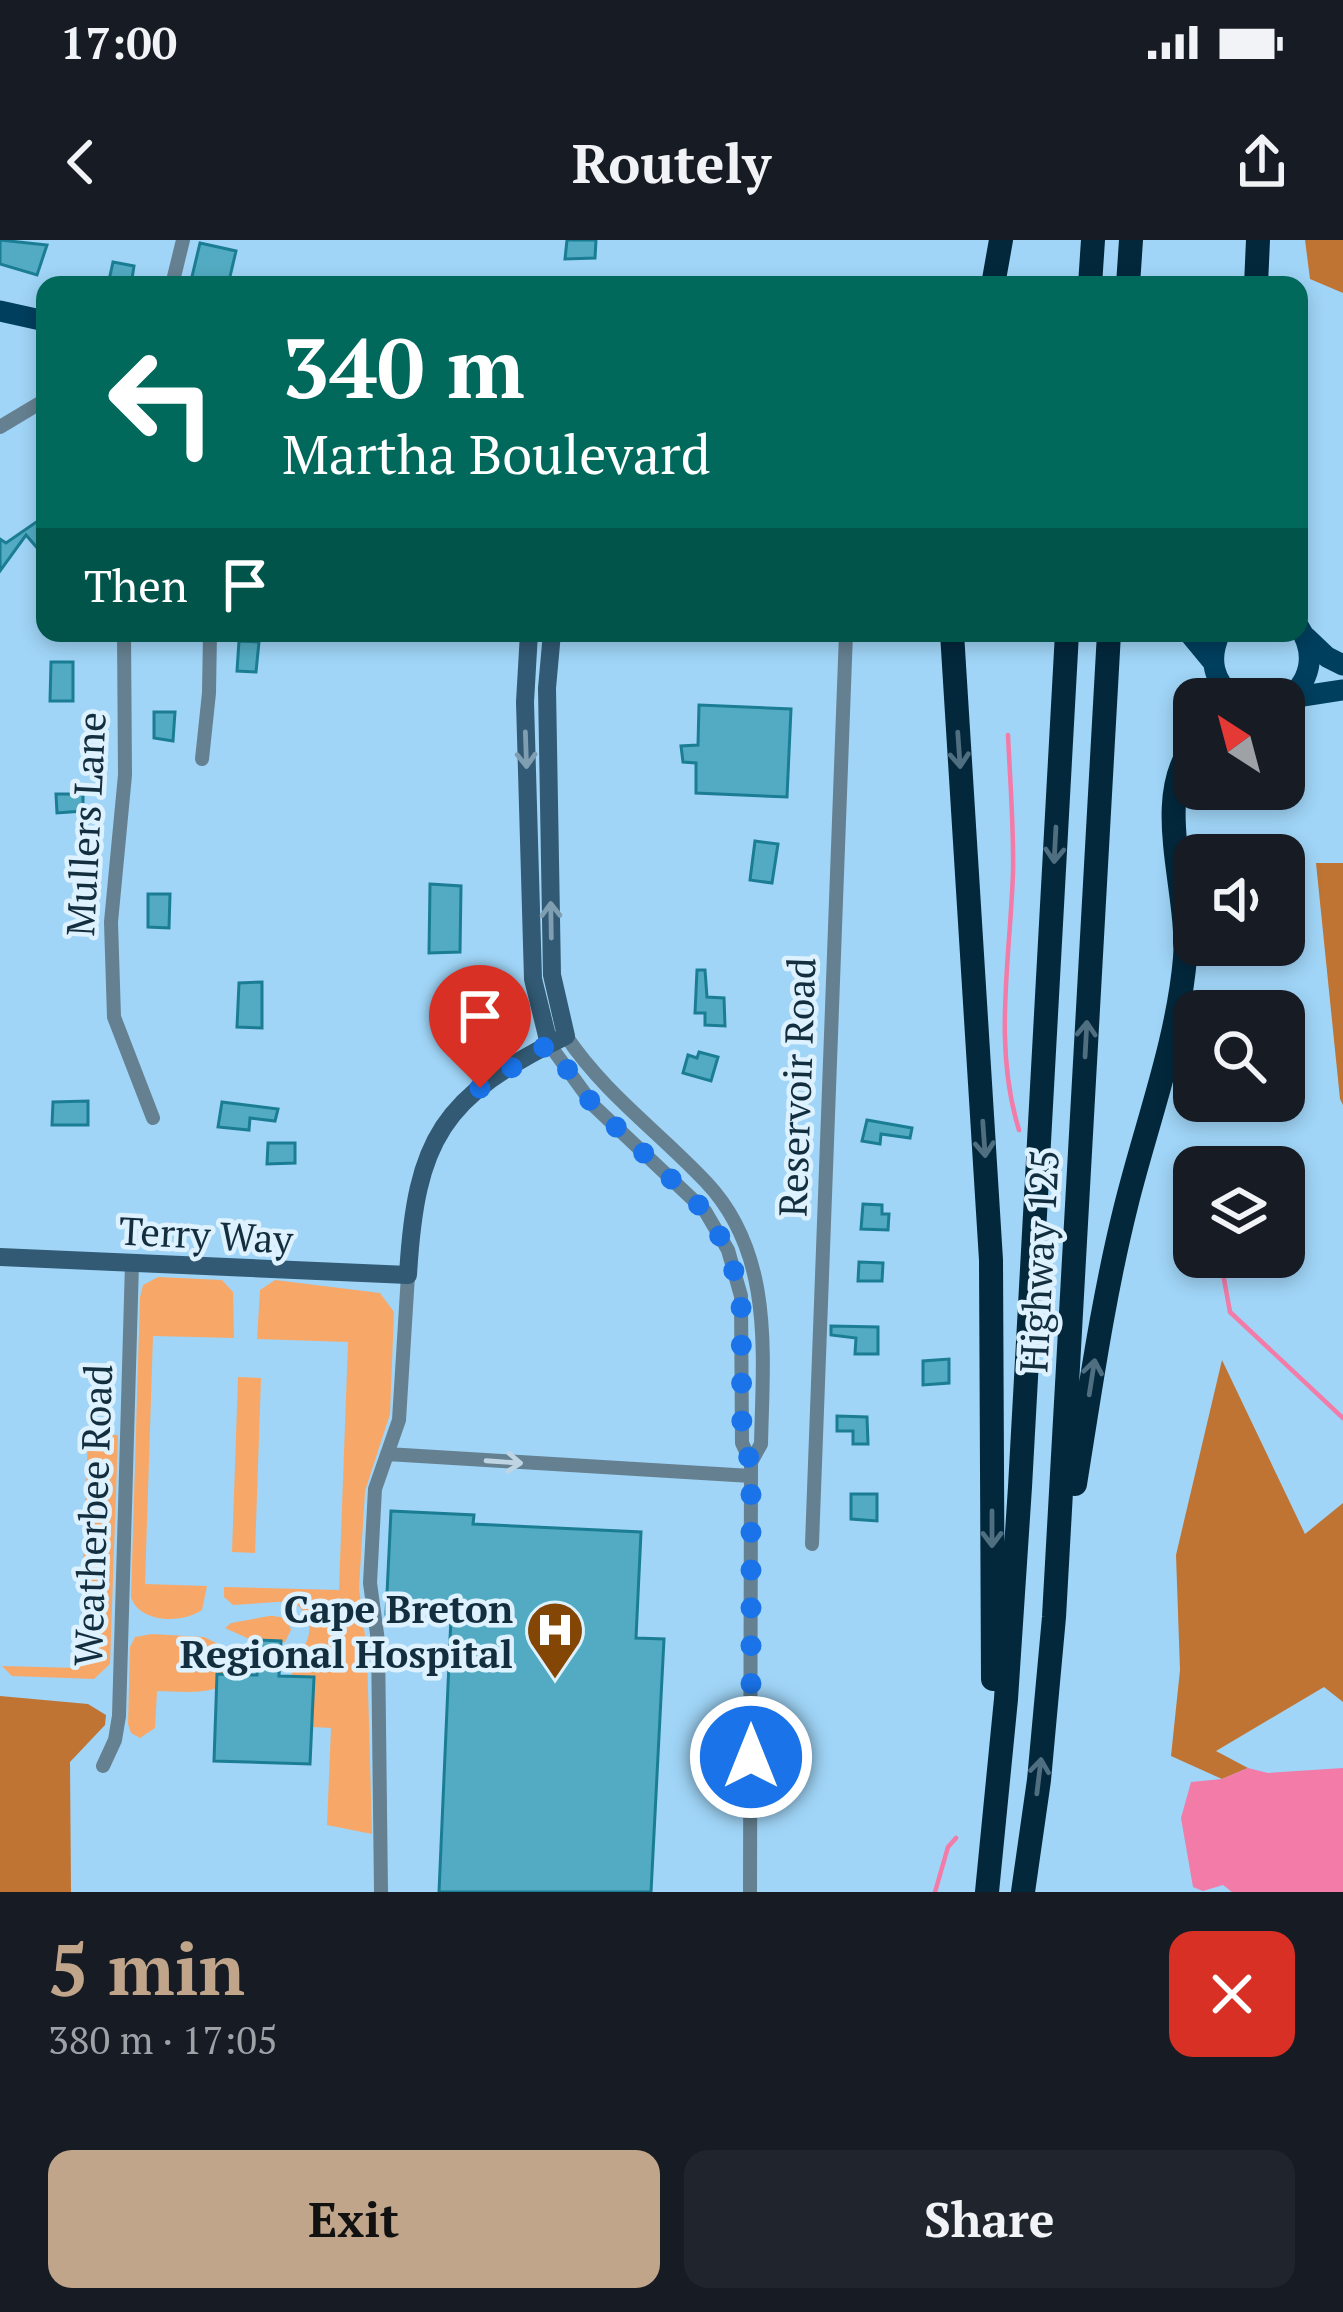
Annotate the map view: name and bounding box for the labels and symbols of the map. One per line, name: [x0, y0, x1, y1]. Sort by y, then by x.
north arrow: [1173, 678, 1305, 810]
street label: Mullers Lane: [53, 711, 117, 937]
one-way arrow: [515, 730, 538, 769]
one-way arrow: [948, 730, 971, 769]
one-way arrow: [1043, 825, 1066, 864]
one-way arrow: [540, 901, 563, 940]
street label: Reservoir Road: [765, 956, 827, 1218]
pin: [429, 965, 531, 1088]
one-way arrow: [1075, 1020, 1098, 1059]
one-way arrow: [972, 1119, 995, 1158]
street label: Highway 125: [1006, 1148, 1070, 1374]
street label: Terry Way: [118, 1203, 296, 1265]
one-way arrow: [1081, 1358, 1104, 1397]
street label: Weatherbee Road: [61, 1363, 123, 1667]
one-way arrow: [483, 1450, 522, 1473]
one-way arrow: [981, 1509, 1003, 1548]
place label: Cape Breton Regional Hospital: [180, 1582, 513, 1679]
hospital icon: Cape Breton Regional Hospital: [524, 1599, 586, 1681]
position arrow: [688, 1694, 814, 1820]
one-way arrow: [1029, 1757, 1051, 1796]

